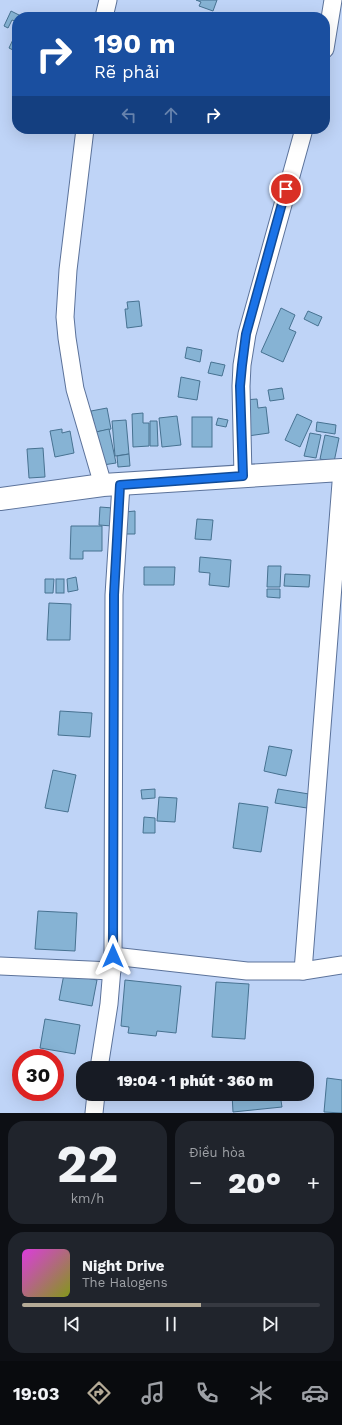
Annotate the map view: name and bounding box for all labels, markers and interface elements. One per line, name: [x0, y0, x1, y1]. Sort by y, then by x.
text: 190 m: [94, 27, 176, 60]
icon: right: [28, 28, 80, 80]
text: Rẽ phải: [94, 61, 160, 82]
icon: left: [118, 104, 140, 126]
icon: ahead: [160, 104, 182, 126]
icon: right: [202, 104, 224, 126]
pin: [269, 172, 303, 206]
icon: arrive: [275, 178, 297, 200]
position arrow: [92, 935, 134, 977]
speed limit sign: 30: [12, 1049, 64, 1101]
text: 19:04 · 1 phút · 360 m: [117, 1072, 273, 1090]
text: 22: [57, 1134, 118, 1195]
text: Điều hòa: [189, 1145, 245, 1160]
text: 20°: [228, 1165, 281, 1200]
text: −: [189, 1170, 202, 1195]
text: +: [307, 1170, 320, 1195]
text: km/h: [71, 1191, 104, 1206]
text: Night Drive: [82, 1257, 165, 1275]
text: The Halogens: [82, 1275, 168, 1290]
icon: previous: [61, 1313, 83, 1335]
icon: pause: [160, 1313, 182, 1335]
icon: next: [259, 1313, 281, 1335]
icon: directions: [85, 1379, 113, 1407]
icon: music: [139, 1379, 167, 1407]
icon: phone: [193, 1379, 221, 1407]
icon: climate: [247, 1379, 275, 1407]
icon: car: [301, 1379, 329, 1407]
text: 19:03: [13, 1383, 59, 1404]

